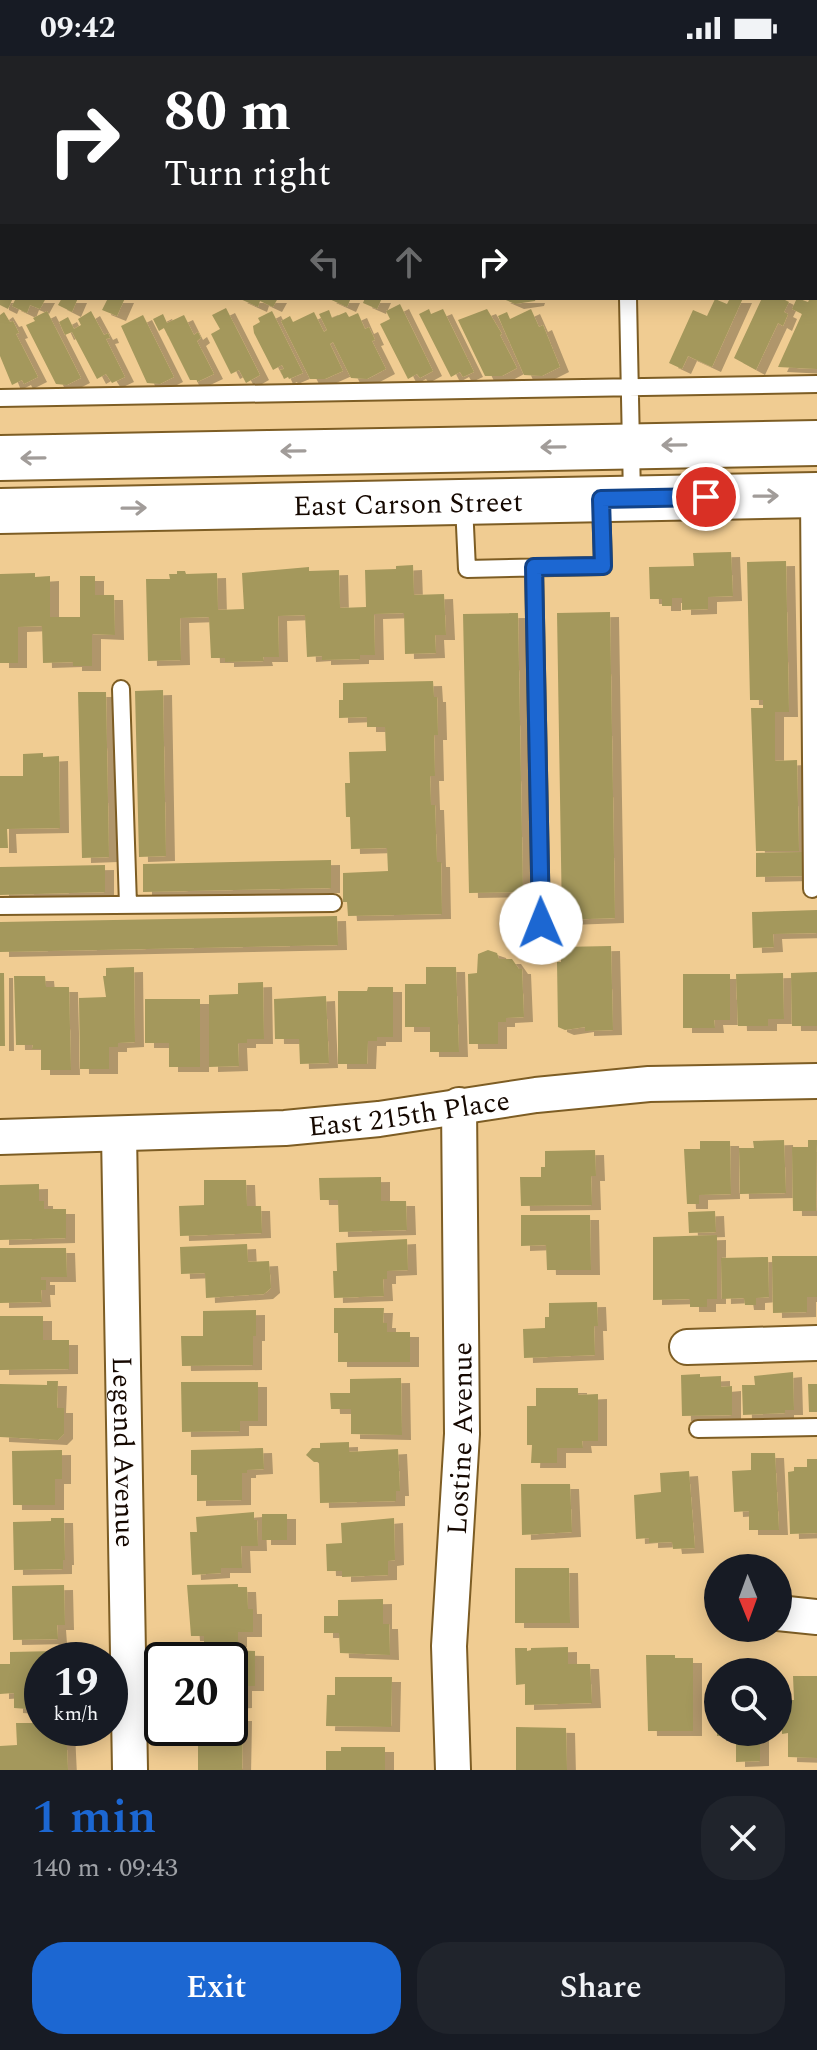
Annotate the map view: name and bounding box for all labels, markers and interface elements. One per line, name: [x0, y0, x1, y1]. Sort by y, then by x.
text: 09:42: [40, 5, 115, 51]
text: 80 m: [164, 70, 291, 155]
icon: right: [32, 88, 136, 192]
text: Turn right: [164, 147, 331, 202]
icon: left: [303, 240, 347, 284]
icon: ahead: [387, 240, 431, 284]
icon: right: [471, 240, 515, 284]
one-way arrow: [661, 438, 688, 453]
one-way arrow: [540, 439, 567, 455]
one-way arrow: [280, 444, 307, 459]
one-way arrow: [20, 450, 47, 465]
pin: [672, 463, 740, 531]
icon: arrive: [684, 475, 728, 519]
street label: East Carson Street: [293, 481, 523, 528]
one-way arrow: [752, 488, 779, 504]
one-way arrow: [120, 500, 147, 515]
position arrow: [499, 881, 583, 965]
street label: East 215th Place: [306, 1079, 513, 1149]
street label: Lostine Avenue: [436, 1342, 485, 1536]
street label: Legend Avenue: [100, 1356, 146, 1548]
north arrow: [704, 1554, 792, 1642]
map controls: [704, 1554, 792, 1746]
speed limit sign: 20: [144, 1642, 248, 1746]
text: 19: [54, 1653, 98, 1714]
button: search: [704, 1658, 792, 1746]
text: km/h: [54, 1699, 99, 1729]
text: 1 min: [32, 1781, 157, 1854]
button: close: [701, 1796, 785, 1880]
text: 140 m · 09:43: [32, 1848, 178, 1888]
button: Exit: [32, 1942, 401, 2034]
button: Share: [417, 1942, 785, 2034]

